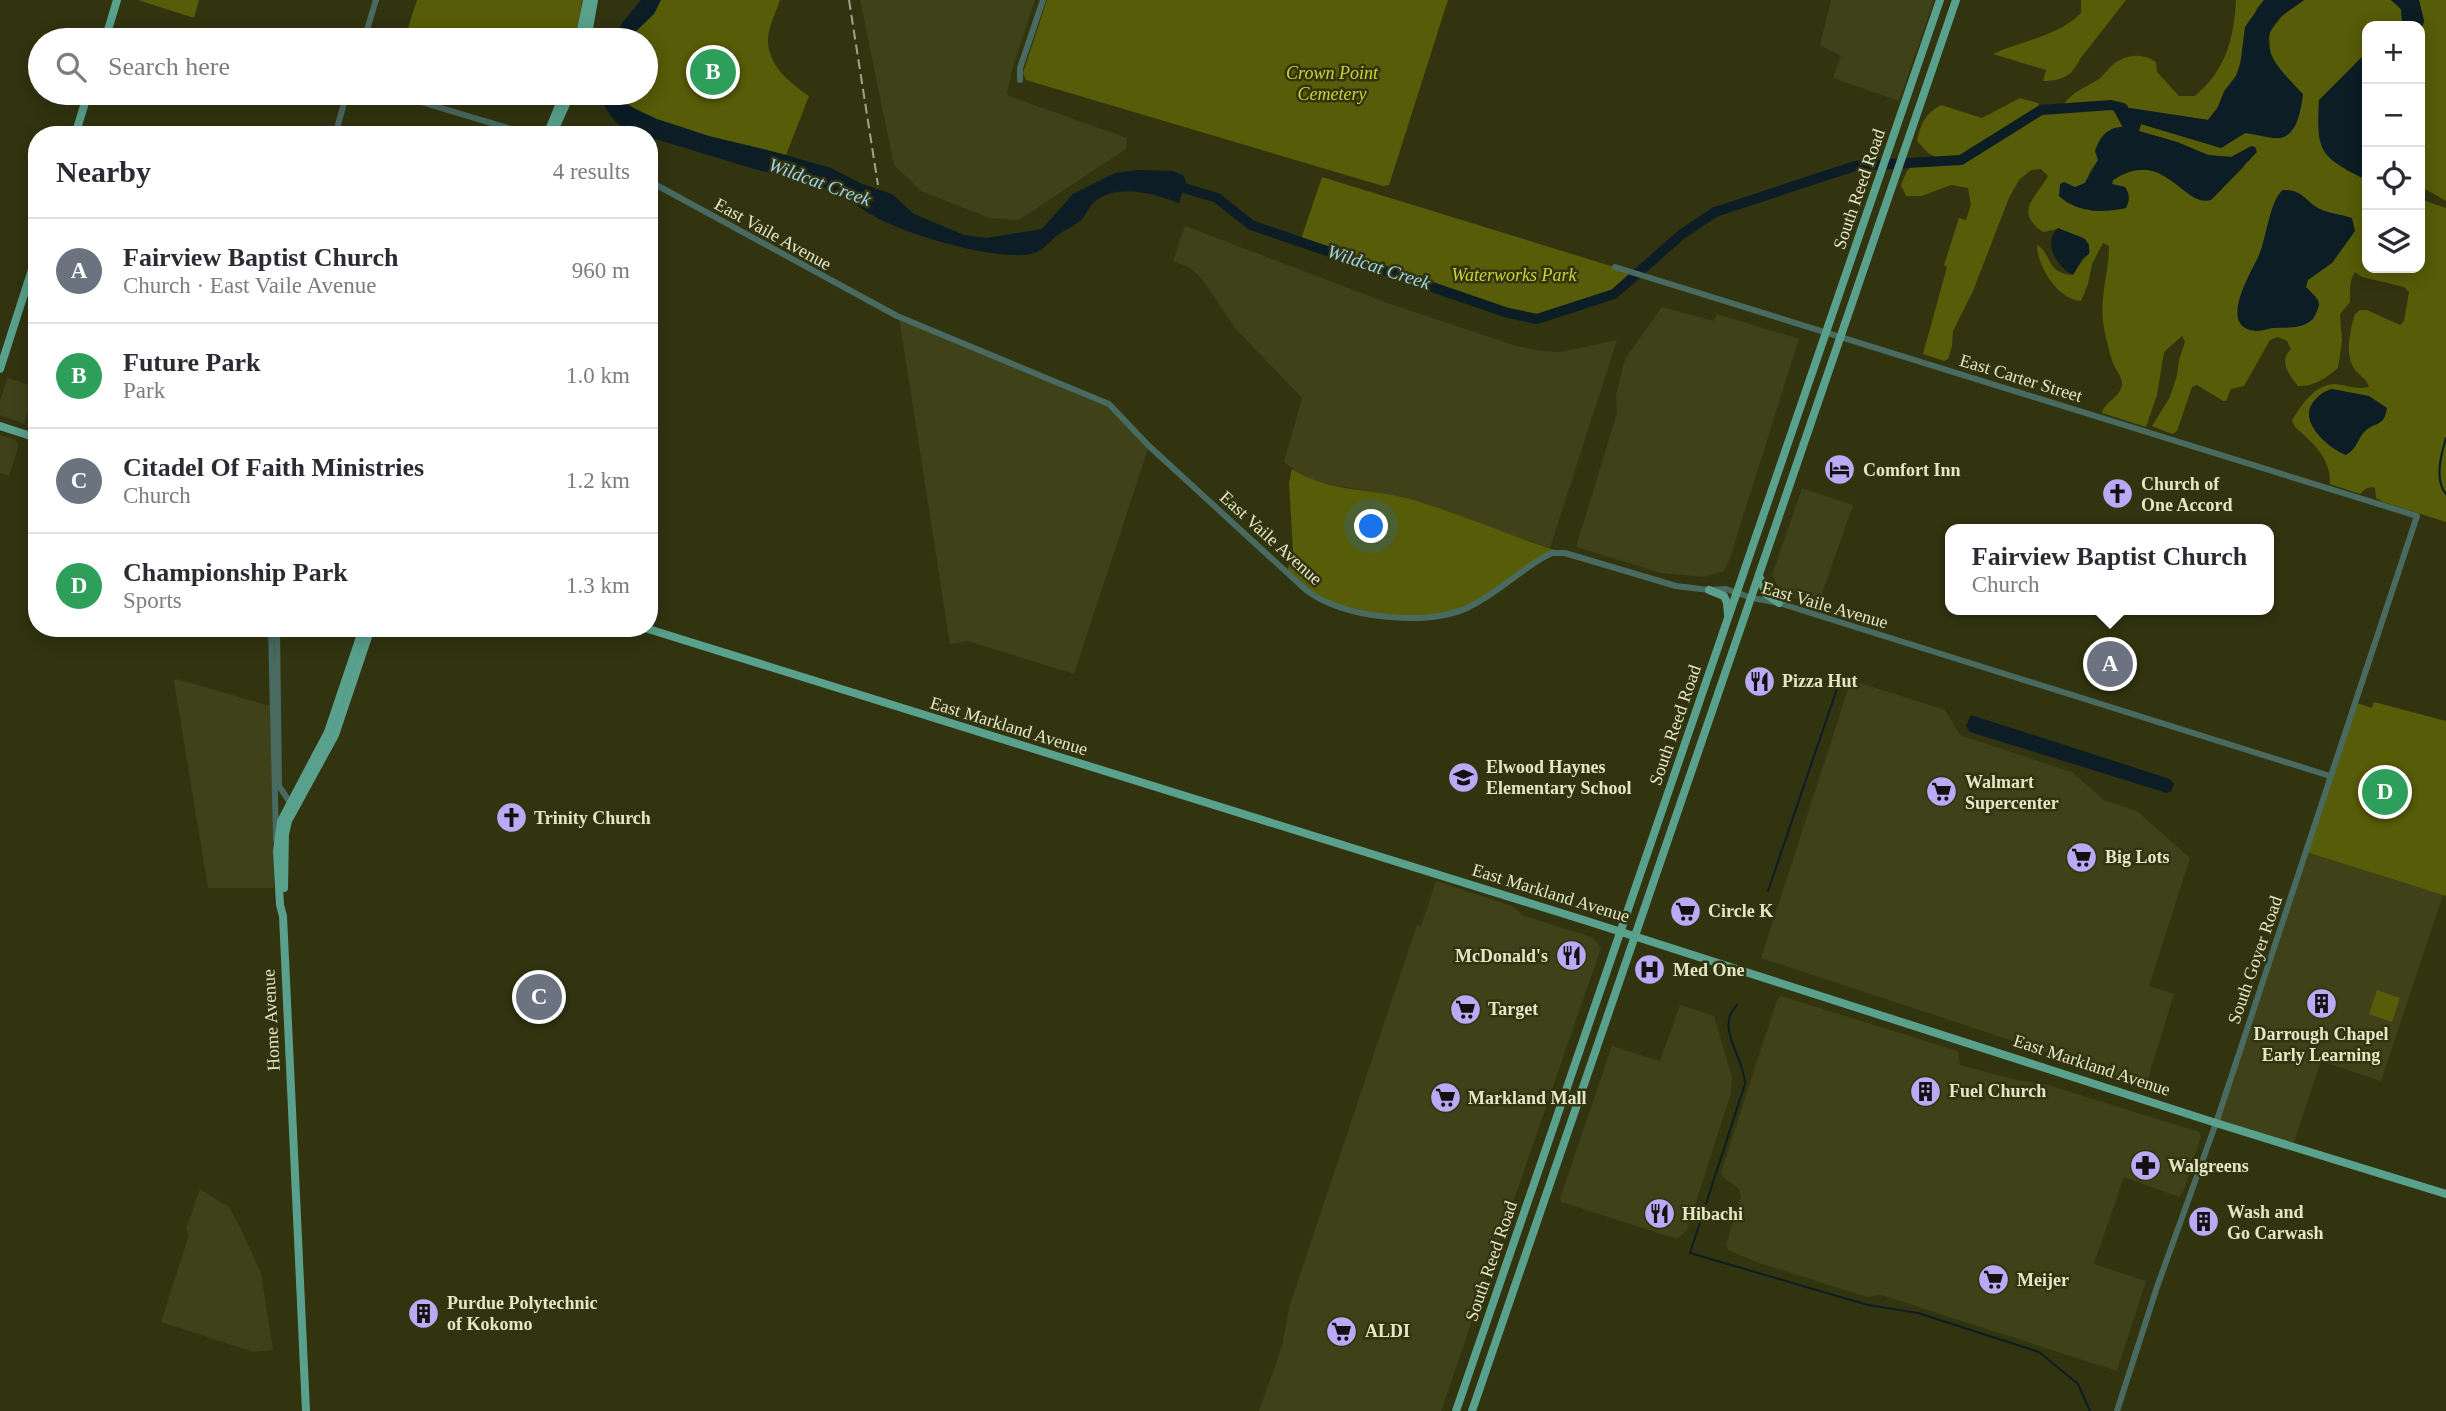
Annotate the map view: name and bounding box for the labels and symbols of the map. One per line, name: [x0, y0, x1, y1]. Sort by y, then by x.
pin: B: [690, 46, 736, 98]
park label: Crown Point Cemetery: [1286, 63, 1379, 104]
street label: South Reed Road: [1829, 126, 1889, 252]
water label: Wildcat Creek: [766, 154, 875, 210]
street label: East Vaile Avenue: [711, 194, 835, 274]
water label: Wildcat Creek: [1325, 240, 1434, 294]
park label: Waterworks Park: [1452, 265, 1577, 285]
street label: East Carter Street: [1957, 350, 2085, 406]
hotel icon: Comfort Inn: [1823, 453, 1857, 487]
place label: Comfort Inn: [1863, 460, 1961, 480]
place label: Church of One Accord: [2141, 474, 2233, 515]
church icon: Church of One Accord: [2101, 477, 2135, 511]
street label: East Vaile Avenue: [1216, 487, 1326, 589]
your location: [1354, 509, 1388, 543]
street label: East Vaile Avenue: [1760, 577, 1890, 633]
pin: A: [2087, 638, 2133, 690]
street label: South Reed Road: [1645, 662, 1705, 788]
restaurant icon: Pizza Hut: [1742, 664, 1776, 698]
place label: Pizza Hut: [1782, 671, 1857, 691]
street label: East Markland Avenue: [928, 693, 1090, 759]
place label: Elwood Haynes Elementary School: [1486, 757, 1632, 798]
school or university icon: Elwood Haynes Elementary School: [1446, 760, 1480, 794]
pin: D: [2362, 766, 2408, 818]
place label: Walmart Supercenter: [1965, 772, 2059, 813]
supermarket icon: Walmart Supercenter: [1925, 775, 1959, 809]
church icon: Trinity Church: [494, 801, 528, 835]
place label: Trinity Church: [534, 808, 651, 828]
supermarket icon: Big Lots: [2065, 840, 2099, 874]
place label: Big Lots: [2105, 847, 2170, 867]
street label: East Markland Avenue: [1470, 860, 1632, 926]
street label: South Goyer Road: [2224, 893, 2286, 1027]
supermarket icon: Circle K: [1668, 894, 1702, 928]
place label: Circle K: [1708, 901, 1773, 921]
restaurant icon: McDonald's: [1554, 939, 1588, 973]
place label: McDonald's: [1455, 946, 1548, 966]
hospital icon: Med One: [1633, 953, 1667, 987]
place label: Med One: [1673, 960, 1745, 980]
street label: Home Avenue: [258, 968, 284, 1072]
pin: C: [516, 971, 562, 1023]
building icon: Darrough Chapel Early Learning: [2304, 987, 2338, 1021]
supermarket icon: Target: [1448, 992, 1482, 1026]
place label: Target: [1488, 999, 1538, 1019]
place label: Darrough Chapel Early Learning: [2253, 1024, 2389, 1065]
street label: East Markland Avenue: [2011, 1030, 2173, 1100]
building icon: Fuel Church: [1909, 1074, 1943, 1108]
supermarket icon: Markland Mall: [1428, 1081, 1462, 1115]
place label: Fuel Church: [1949, 1081, 2046, 1101]
place label: Markland Mall: [1468, 1088, 1587, 1108]
pharmacy icon: Walgreens: [2128, 1149, 2162, 1183]
place label: Walgreens: [2168, 1156, 2249, 1176]
restaurant icon: Hibachi: [1642, 1197, 1676, 1231]
street label: South Reed Road: [1461, 1198, 1521, 1324]
place label: Wash and Go Carwash: [2227, 1202, 2324, 1243]
place label: Hibachi: [1682, 1204, 1743, 1224]
building icon: Wash and Go Carwash: [2187, 1205, 2221, 1239]
supermarket icon: Meijer: [1977, 1263, 2011, 1297]
place label: Meijer: [2017, 1270, 2069, 1290]
place label: Purdue Polytechnic of Kokomo: [447, 1293, 598, 1334]
building icon: Purdue Polytechnic of Kokomo: [407, 1296, 441, 1330]
supermarket icon: ALDI: [1325, 1314, 1359, 1348]
place label: ALDI: [1365, 1321, 1410, 1341]

